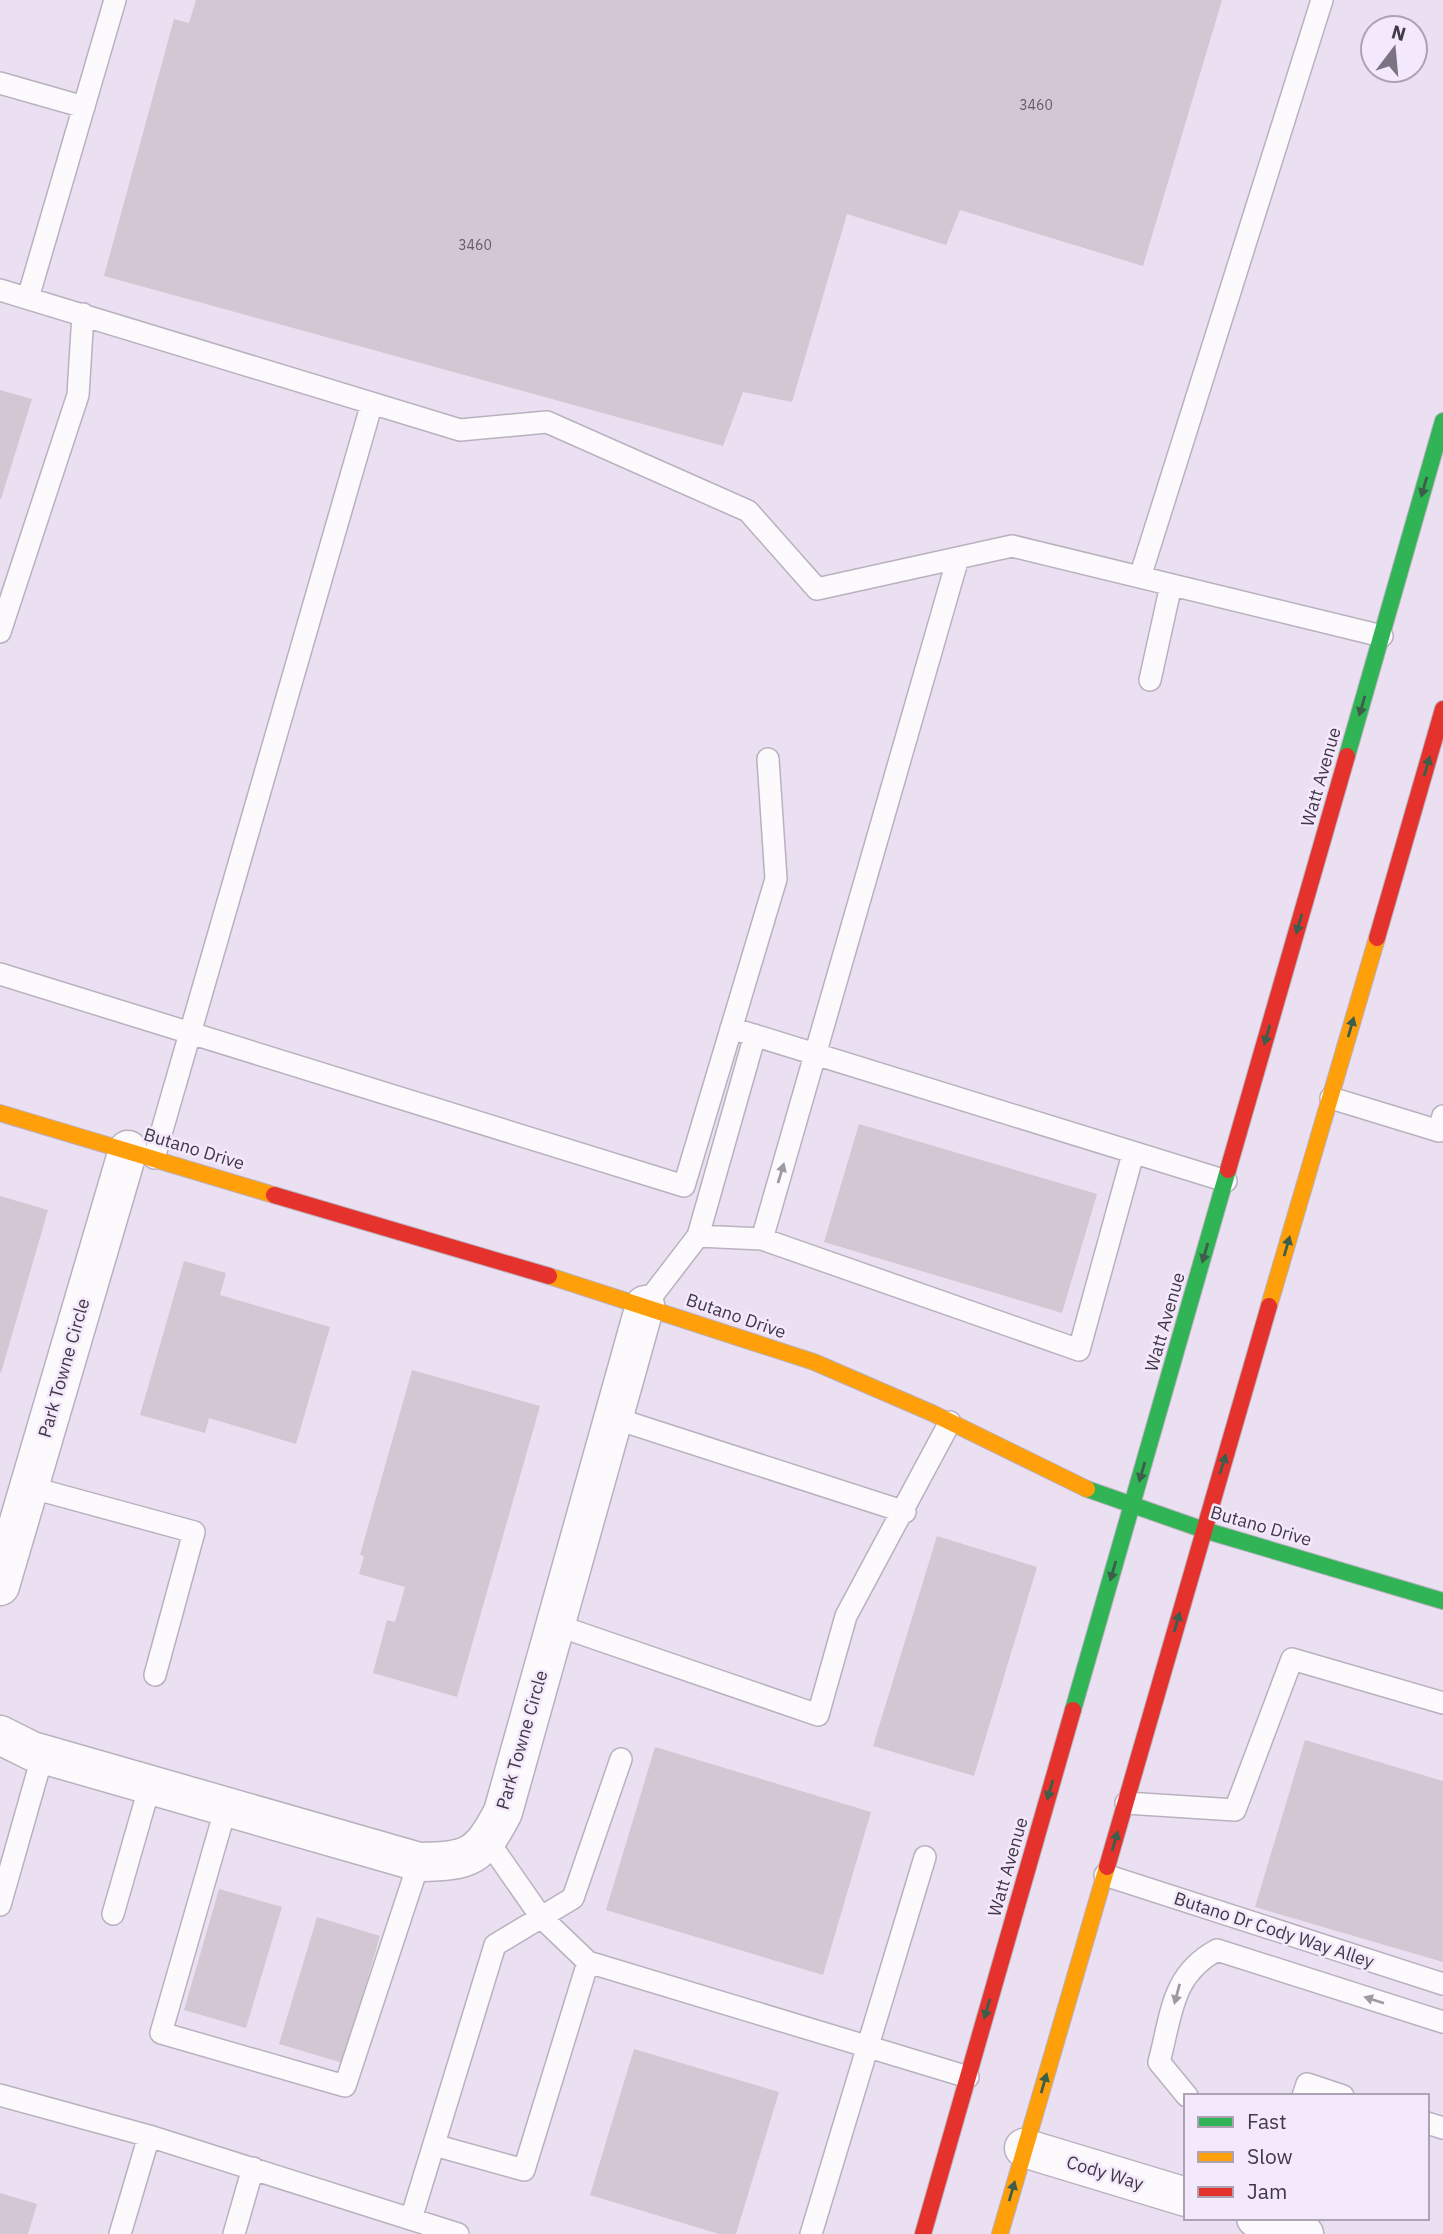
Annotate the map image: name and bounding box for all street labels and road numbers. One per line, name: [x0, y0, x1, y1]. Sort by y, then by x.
street label: Watt Avenue: [1295, 724, 1346, 829]
street label: Butano Drive: [141, 1122, 247, 1175]
street label: Watt Avenue: [1139, 1269, 1190, 1374]
street label: Butano Drive: [683, 1288, 789, 1343]
street label: Park Towne Circle: [33, 1295, 94, 1440]
street label: Butano Drive: [1208, 1500, 1315, 1551]
street label: Park Towne Circle: [491, 1667, 552, 1812]
street label: Watt Avenue: [982, 1814, 1033, 1919]
street label: Butano Dr Cody Way Alley: [1171, 1886, 1377, 1973]
street label: Cody Way: [1064, 2150, 1146, 2195]

